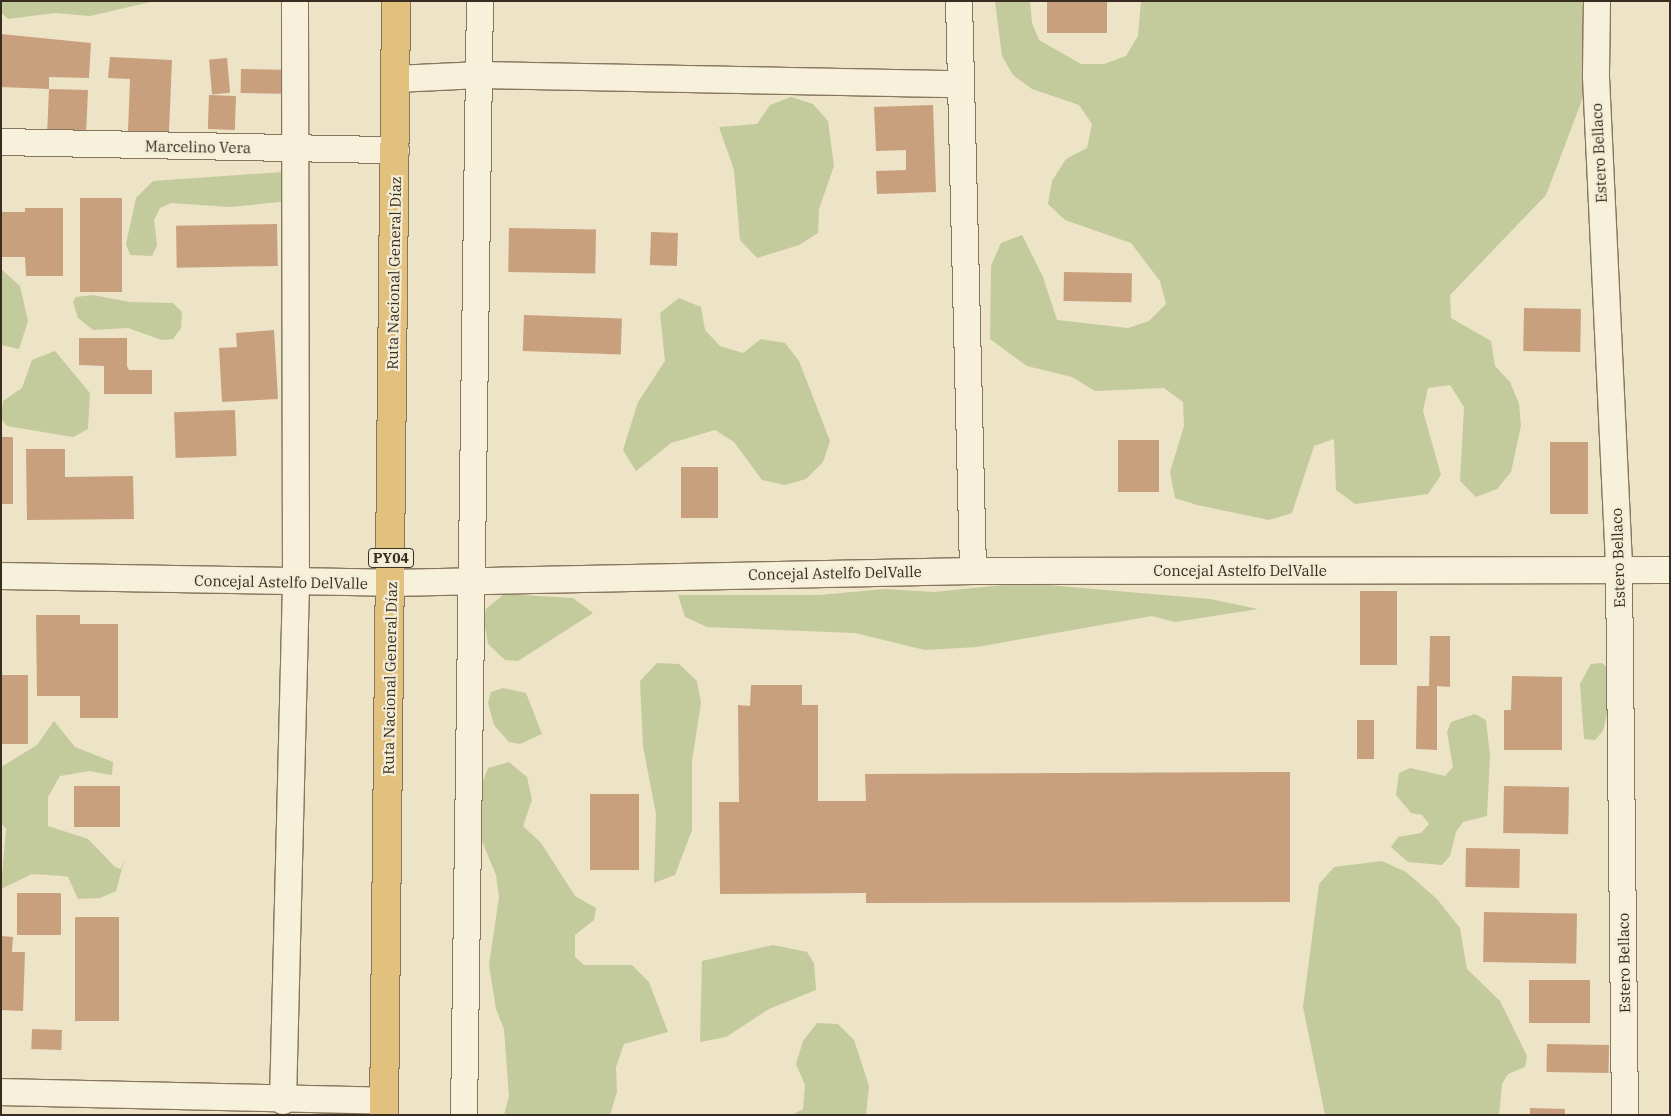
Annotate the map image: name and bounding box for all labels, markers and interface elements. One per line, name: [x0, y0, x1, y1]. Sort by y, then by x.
street label: Estero Bellaco: [1587, 103, 1611, 203]
street label: Marcelino Vera: [145, 137, 251, 157]
street label: Ruta Nacional General Díaz: [383, 176, 405, 370]
street label: Estero Bellaco: [1607, 508, 1629, 608]
road number: PY04: [367, 546, 415, 570]
street label: Concejal Astelfo DelValle: [748, 562, 922, 584]
street label: Concejal Astelfo DelValle: [1153, 562, 1327, 580]
street label: Concejal Astelfo DelValle: [194, 571, 368, 593]
street label: Ruta Nacional General Díaz: [379, 581, 401, 775]
street label: Estero Bellaco: [1614, 913, 1634, 1013]

